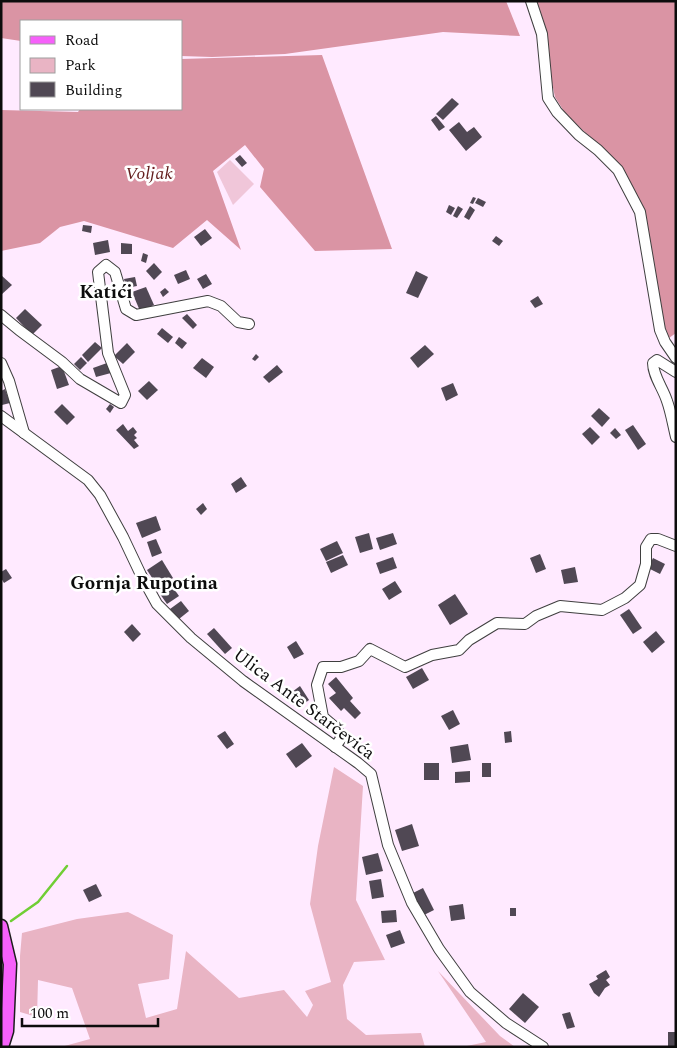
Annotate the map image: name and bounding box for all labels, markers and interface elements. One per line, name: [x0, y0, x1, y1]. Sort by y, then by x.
legend: [20, 20, 182, 110]
text: Road: [65, 29, 99, 52]
text: Park: [65, 54, 96, 77]
text: Building: [65, 79, 122, 102]
park label: Voljak: [125, 160, 173, 187]
district label: Katići: [79, 278, 133, 307]
district label: Gornja Rupotina: [70, 569, 218, 598]
street label: Ulica Ante Starčevića: [227, 641, 381, 767]
scale bar: [22, 996, 159, 1028]
text: 100 m: [30, 1002, 69, 1025]

